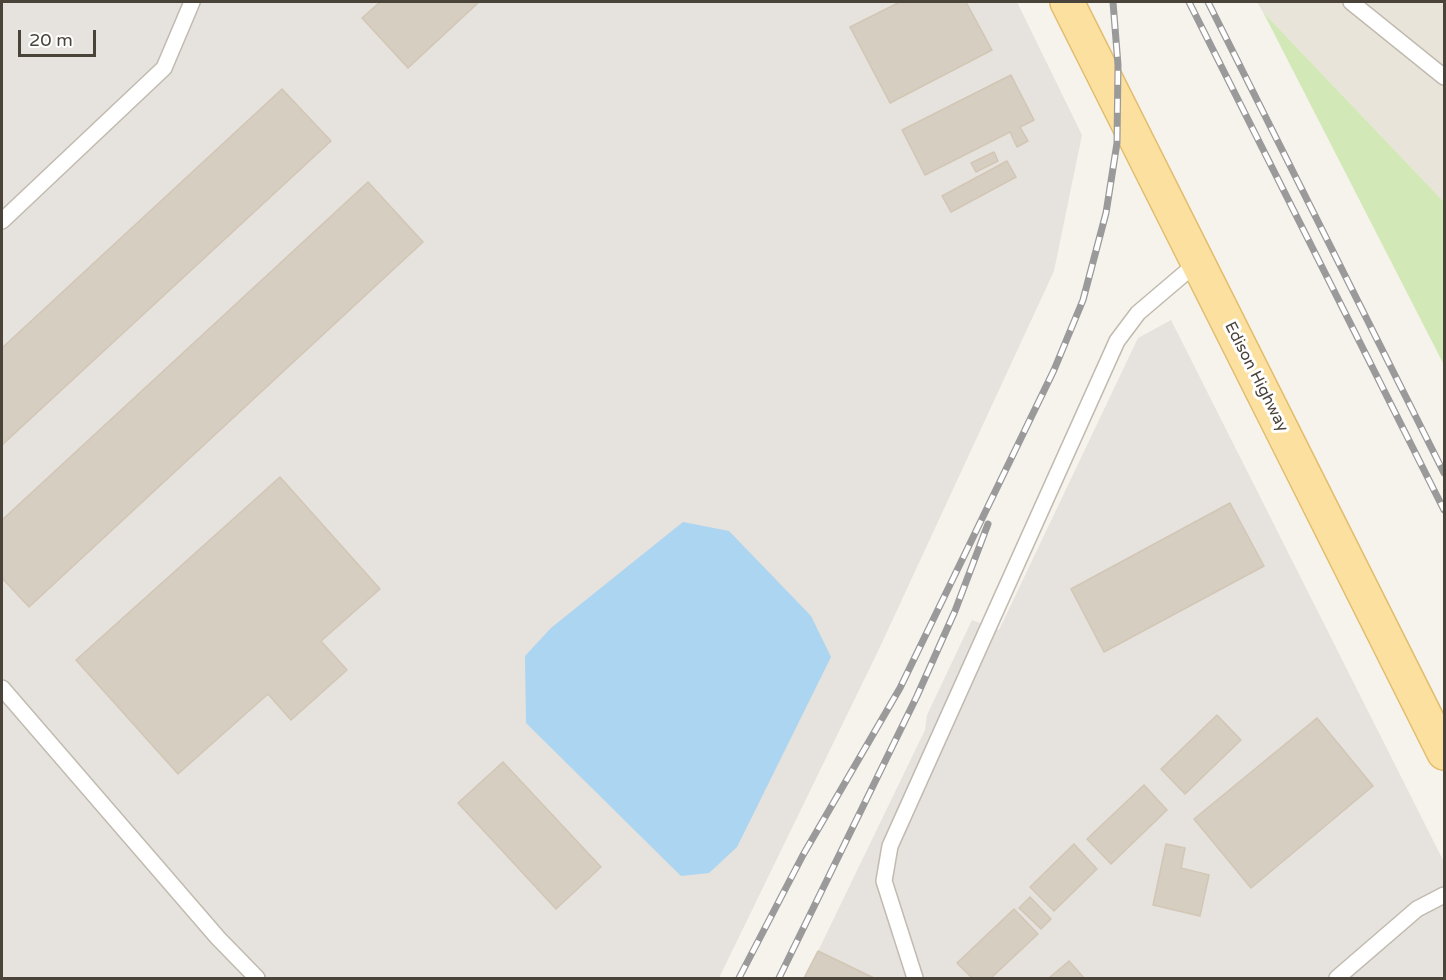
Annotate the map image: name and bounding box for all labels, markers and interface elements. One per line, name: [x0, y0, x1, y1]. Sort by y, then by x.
scale bar: [21, 18, 99, 56]
text: 20 m: [29, 29, 73, 51]
street label: Edison Highway: [1220, 319, 1292, 435]

